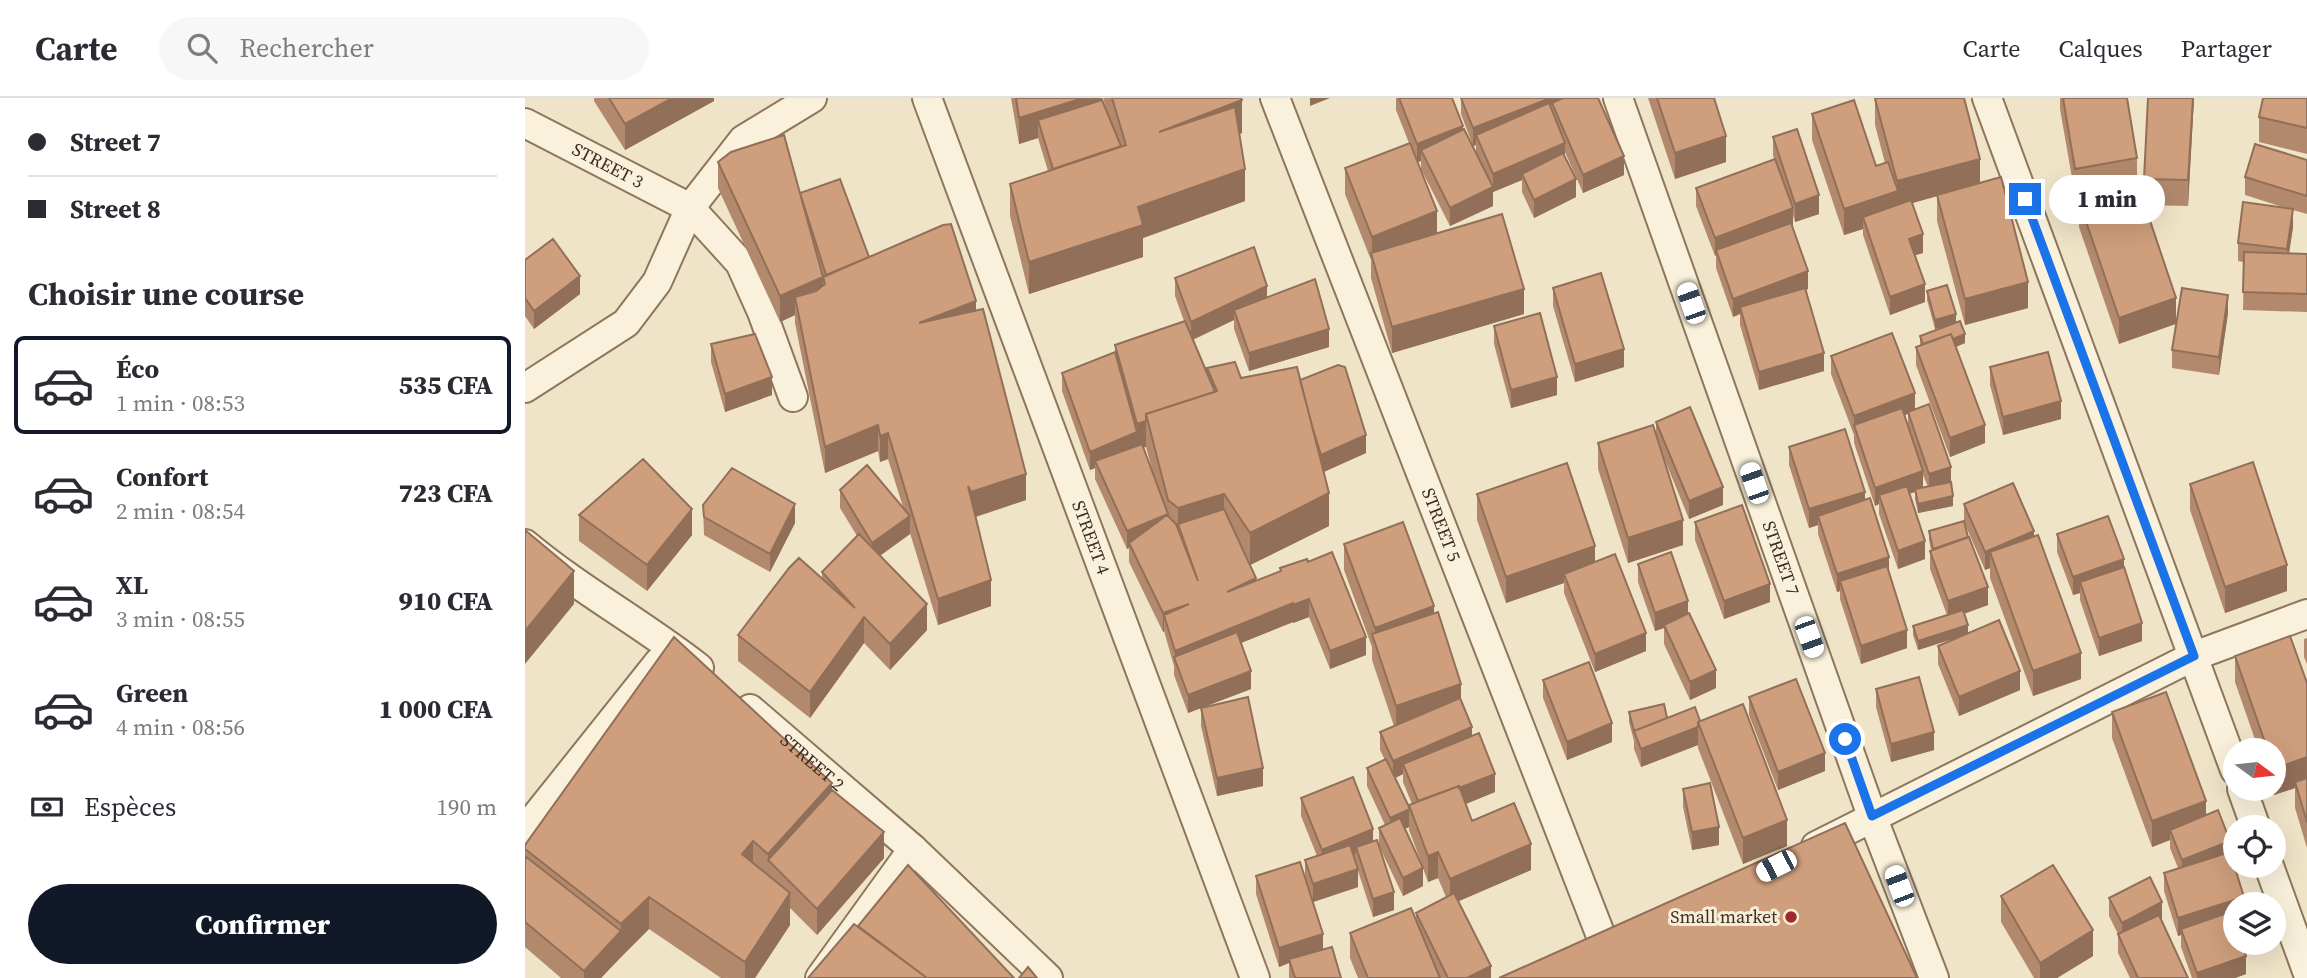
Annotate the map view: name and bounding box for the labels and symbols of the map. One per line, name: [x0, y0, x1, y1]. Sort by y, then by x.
street label: STREET 3: [568, 136, 648, 194]
callout: 1 min: [2049, 174, 2165, 224]
route end: [2009, 183, 2041, 215]
car: [1675, 280, 1708, 326]
car: [1738, 460, 1771, 506]
street label: STREET 5: [1416, 484, 1467, 565]
street label: STREET 4: [1066, 497, 1116, 578]
street label: STREET 7: [1757, 517, 1806, 598]
car: [1792, 614, 1827, 660]
route start: [1829, 723, 1861, 755]
street label: STREET 2: [775, 727, 850, 797]
north arrow: [2223, 738, 2285, 802]
car: [1753, 847, 1800, 885]
car: [1882, 863, 1917, 909]
place label: Small market: [1670, 904, 1777, 929]
marker: Small market: [1783, 909, 1799, 925]

